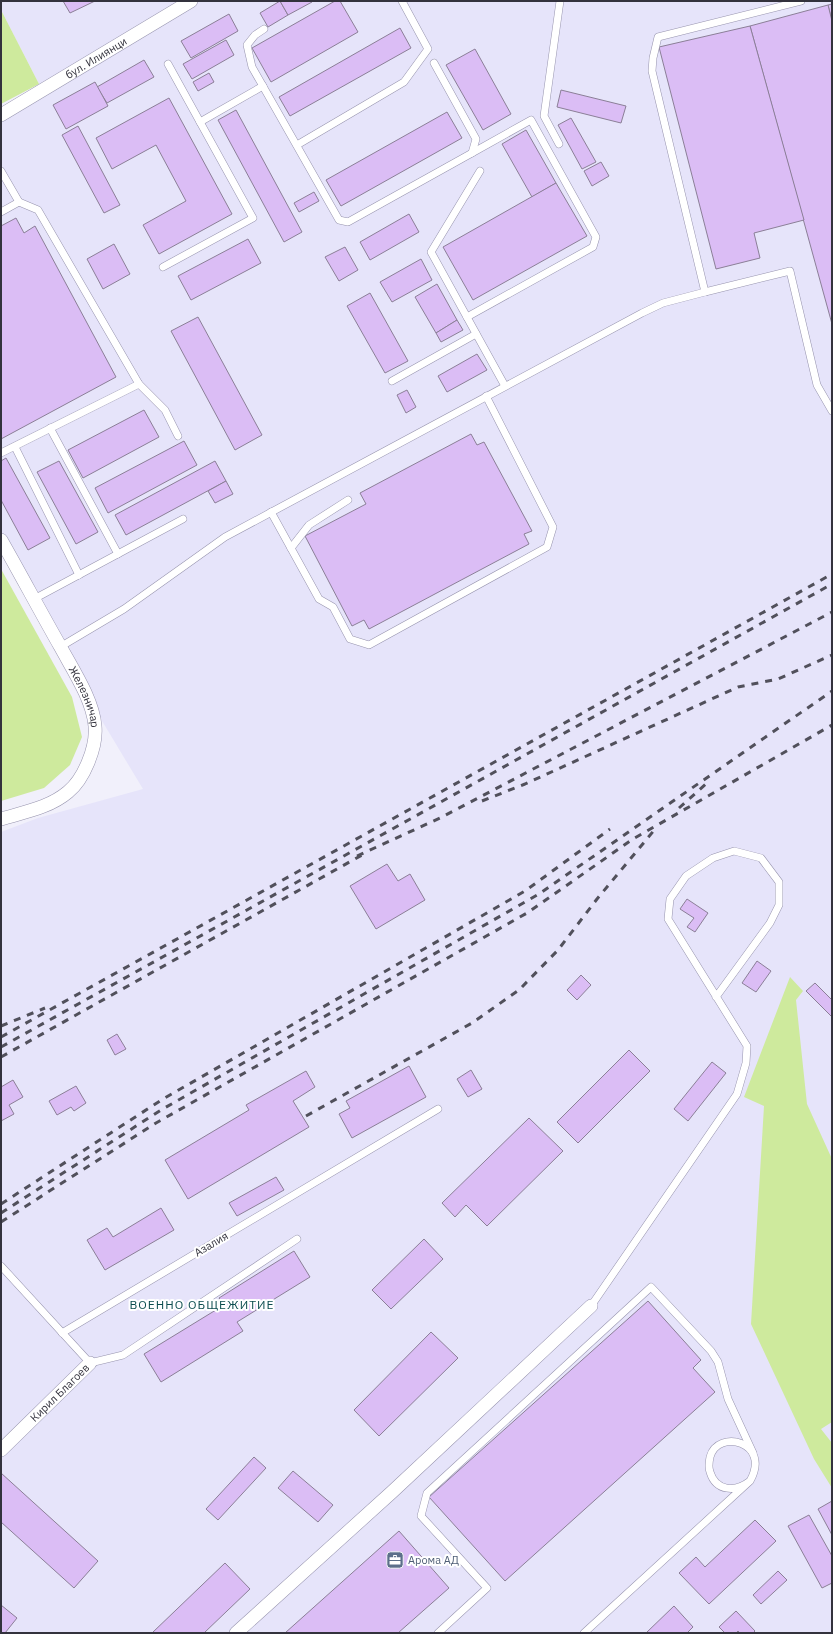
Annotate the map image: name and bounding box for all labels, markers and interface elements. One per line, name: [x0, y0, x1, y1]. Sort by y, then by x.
street label: бул. Илиянци: [63, 34, 129, 82]
street label: Железничар: [66, 663, 102, 728]
street label: Азалия: [192, 1228, 230, 1260]
district label: ВОЕННО ОБЩЕЖИТИЕ: [129, 1297, 275, 1312]
street label: Кирил Благоев: [27, 1361, 92, 1425]
office icon: Арома АД: [385, 1550, 405, 1570]
place label: Арома АД: [408, 1553, 459, 1567]

